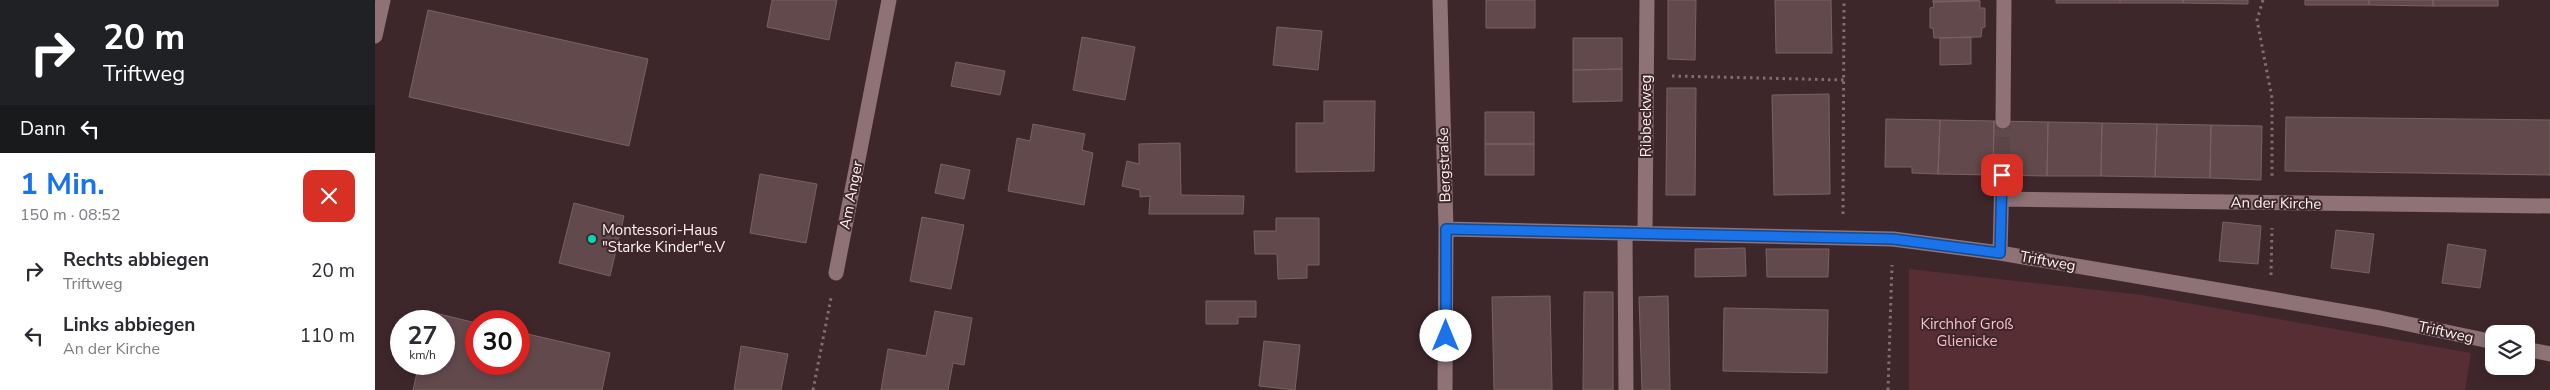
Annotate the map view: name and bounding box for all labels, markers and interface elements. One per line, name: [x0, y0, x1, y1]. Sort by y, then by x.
text: 20 m: [103, 14, 185, 61]
icon: right: [20, 20, 85, 85]
text: Triftweg: [103, 59, 185, 89]
street label: Ribbeckweg: [1636, 75, 1656, 157]
icon: left: [76, 115, 104, 143]
text: Dann: [20, 116, 66, 142]
street label: Bergstraße: [1433, 127, 1455, 203]
pin: [1981, 154, 2023, 196]
street label: Am Anger: [835, 159, 868, 231]
icon: arrive: [1988, 161, 2016, 189]
text: 1 Min.: [20, 164, 105, 205]
button: close: [303, 170, 355, 222]
street label: An der Kirche: [2230, 192, 2322, 214]
text: 150 m · 08:52: [20, 204, 121, 226]
place label: Montessori-Haus "Starke Kinder"e.V: [602, 220, 726, 257]
marker: Montessori-Haus "Starke Kinder"e.V: [586, 233, 598, 245]
street label: Triftweg: [2019, 246, 2077, 276]
text: Rechts abbiegen: [63, 247, 209, 273]
icon: right: [20, 257, 48, 285]
text: 20 m: [311, 258, 355, 284]
text: Triftweg: [63, 273, 123, 295]
position arrow: [1419, 309, 1471, 361]
speed limit sign: 30: [465, 310, 530, 375]
text: Links abbiegen: [63, 312, 195, 338]
park label: Kirchhof Groß Glienicke: [1921, 314, 2013, 351]
street label: Triftweg: [2417, 316, 2475, 348]
text: 27: [407, 319, 438, 353]
icon: left: [20, 322, 48, 350]
text: 110 m: [300, 323, 355, 349]
map controls: [2485, 325, 2535, 375]
button: layers: [2485, 325, 2535, 375]
text: An der Kirche: [63, 338, 160, 360]
text: km/h: [409, 347, 436, 363]

